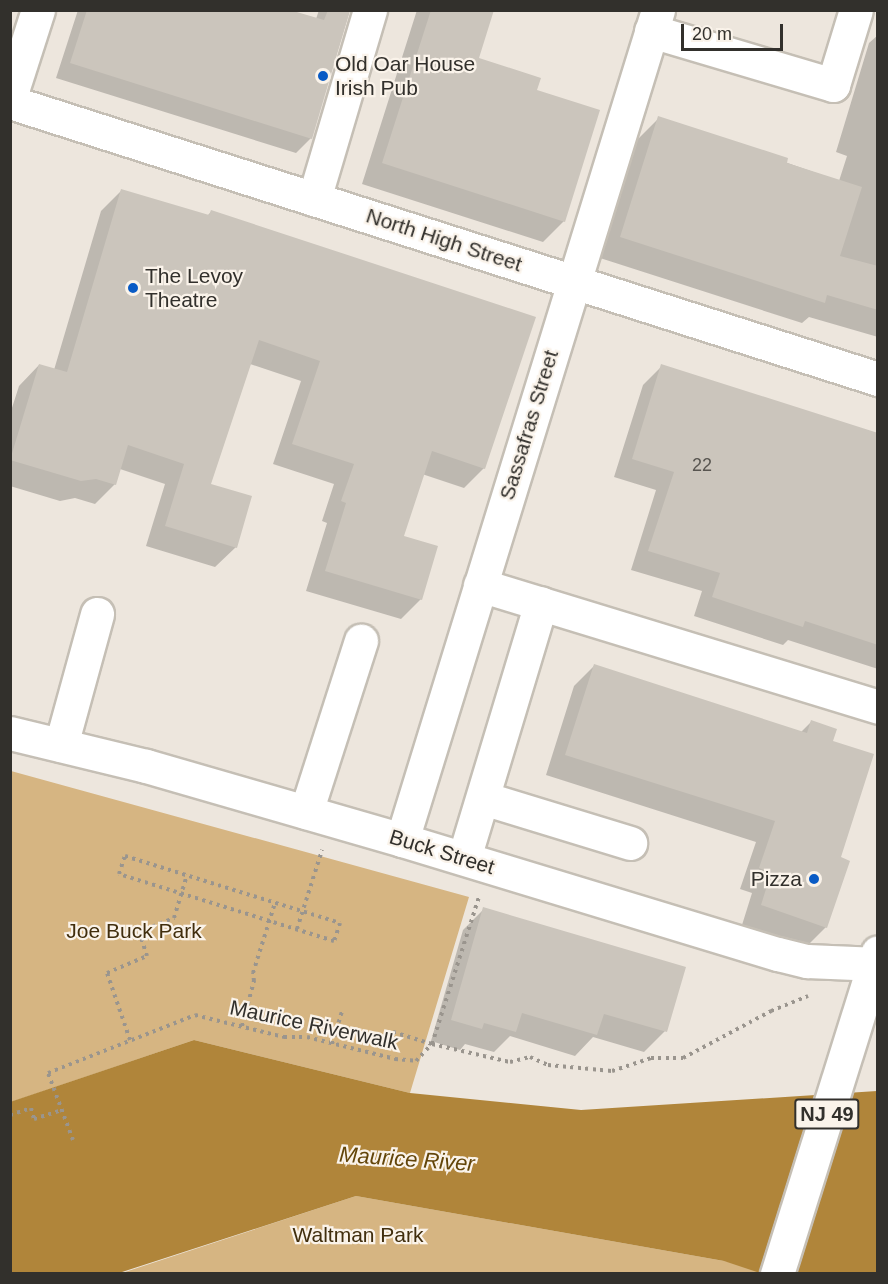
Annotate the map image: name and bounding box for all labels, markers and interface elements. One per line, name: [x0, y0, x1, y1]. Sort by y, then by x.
scale bar: [684, 12, 786, 50]
text: 20 m: [692, 24, 732, 44]
place label: Old Oar House Irish Pub: [335, 51, 475, 101]
marker: Old Oar House Irish Pub: [316, 69, 330, 83]
street label: North High Street: [363, 203, 525, 277]
place label: The Levoy Theatre: [145, 263, 243, 313]
marker: The Levoy Theatre: [126, 281, 140, 295]
street label: Sassafras Street: [494, 347, 564, 503]
house number: 22: [692, 454, 712, 476]
street label: Buck Street: [386, 824, 498, 880]
place label: Pizza: [751, 866, 802, 892]
marker: Pizza: [807, 872, 821, 886]
park label: Joe Buck Park: [66, 918, 202, 944]
street label: Maurice Riverwalk: [227, 995, 401, 1055]
road number: NJ 49: [794, 1097, 860, 1131]
water label: Maurice River: [338, 1141, 476, 1177]
park label: Waltman Park: [292, 1222, 424, 1248]

